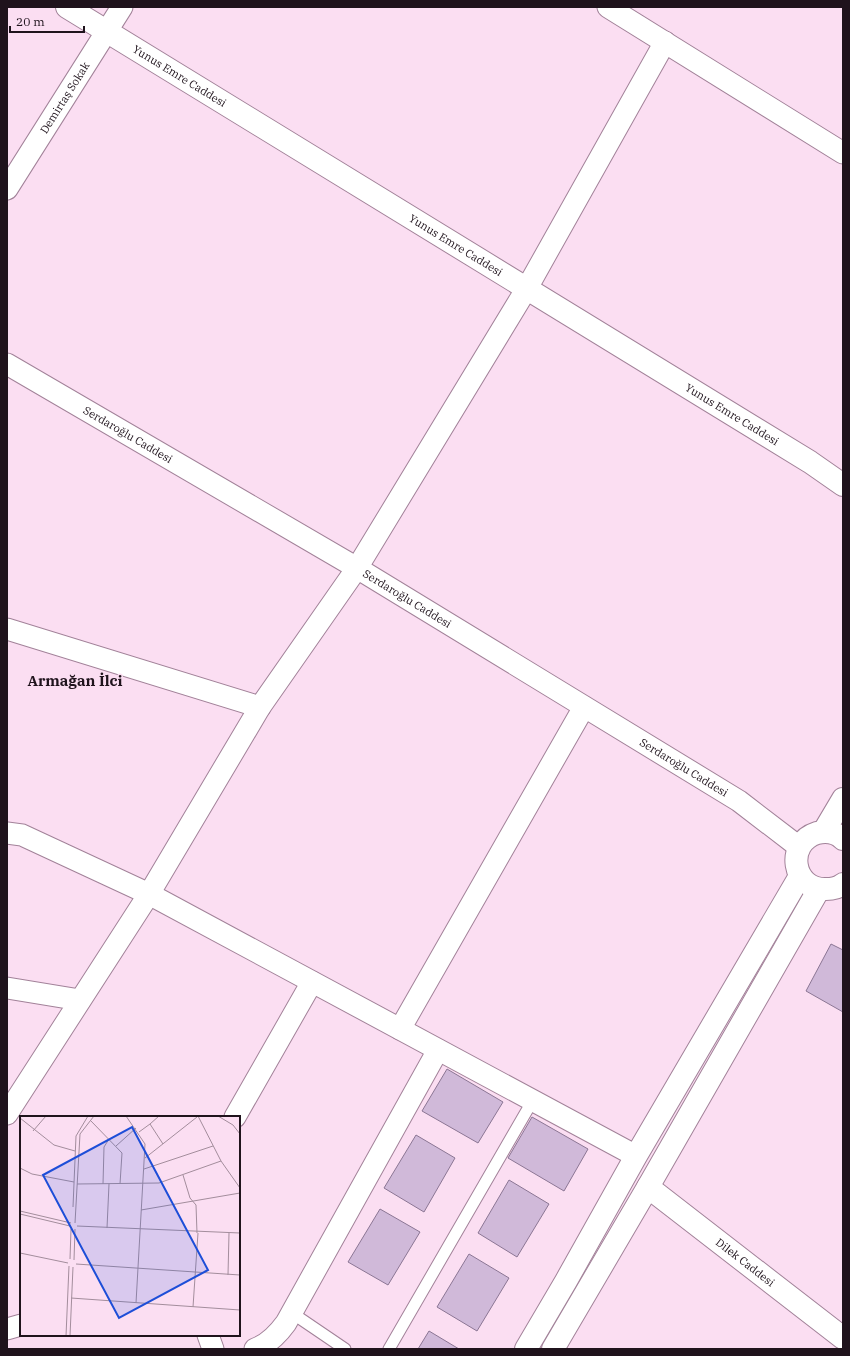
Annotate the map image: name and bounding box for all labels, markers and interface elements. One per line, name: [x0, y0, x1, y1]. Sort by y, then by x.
scale bar: [10, 8, 84, 34]
text: 20 m: [16, 14, 45, 29]
street label: Yunus Emre Caddesi: [130, 42, 229, 110]
street label: Demirtaş Sokak: [37, 59, 93, 136]
street label: Yunus Emre Caddesi: [406, 211, 506, 279]
street label: Yunus Emre Caddesi: [683, 380, 782, 449]
street label: Serdaroğlu Caddesi: [81, 403, 176, 466]
street label: Serdaroğlu Caddesi: [361, 566, 454, 631]
district label: Armağan İlci: [27, 671, 123, 690]
street label: Serdaroğlu Caddesi: [637, 735, 731, 800]
inset map: [20, 1116, 240, 1336]
street label: Dilek Caddesi: [713, 1235, 778, 1290]

